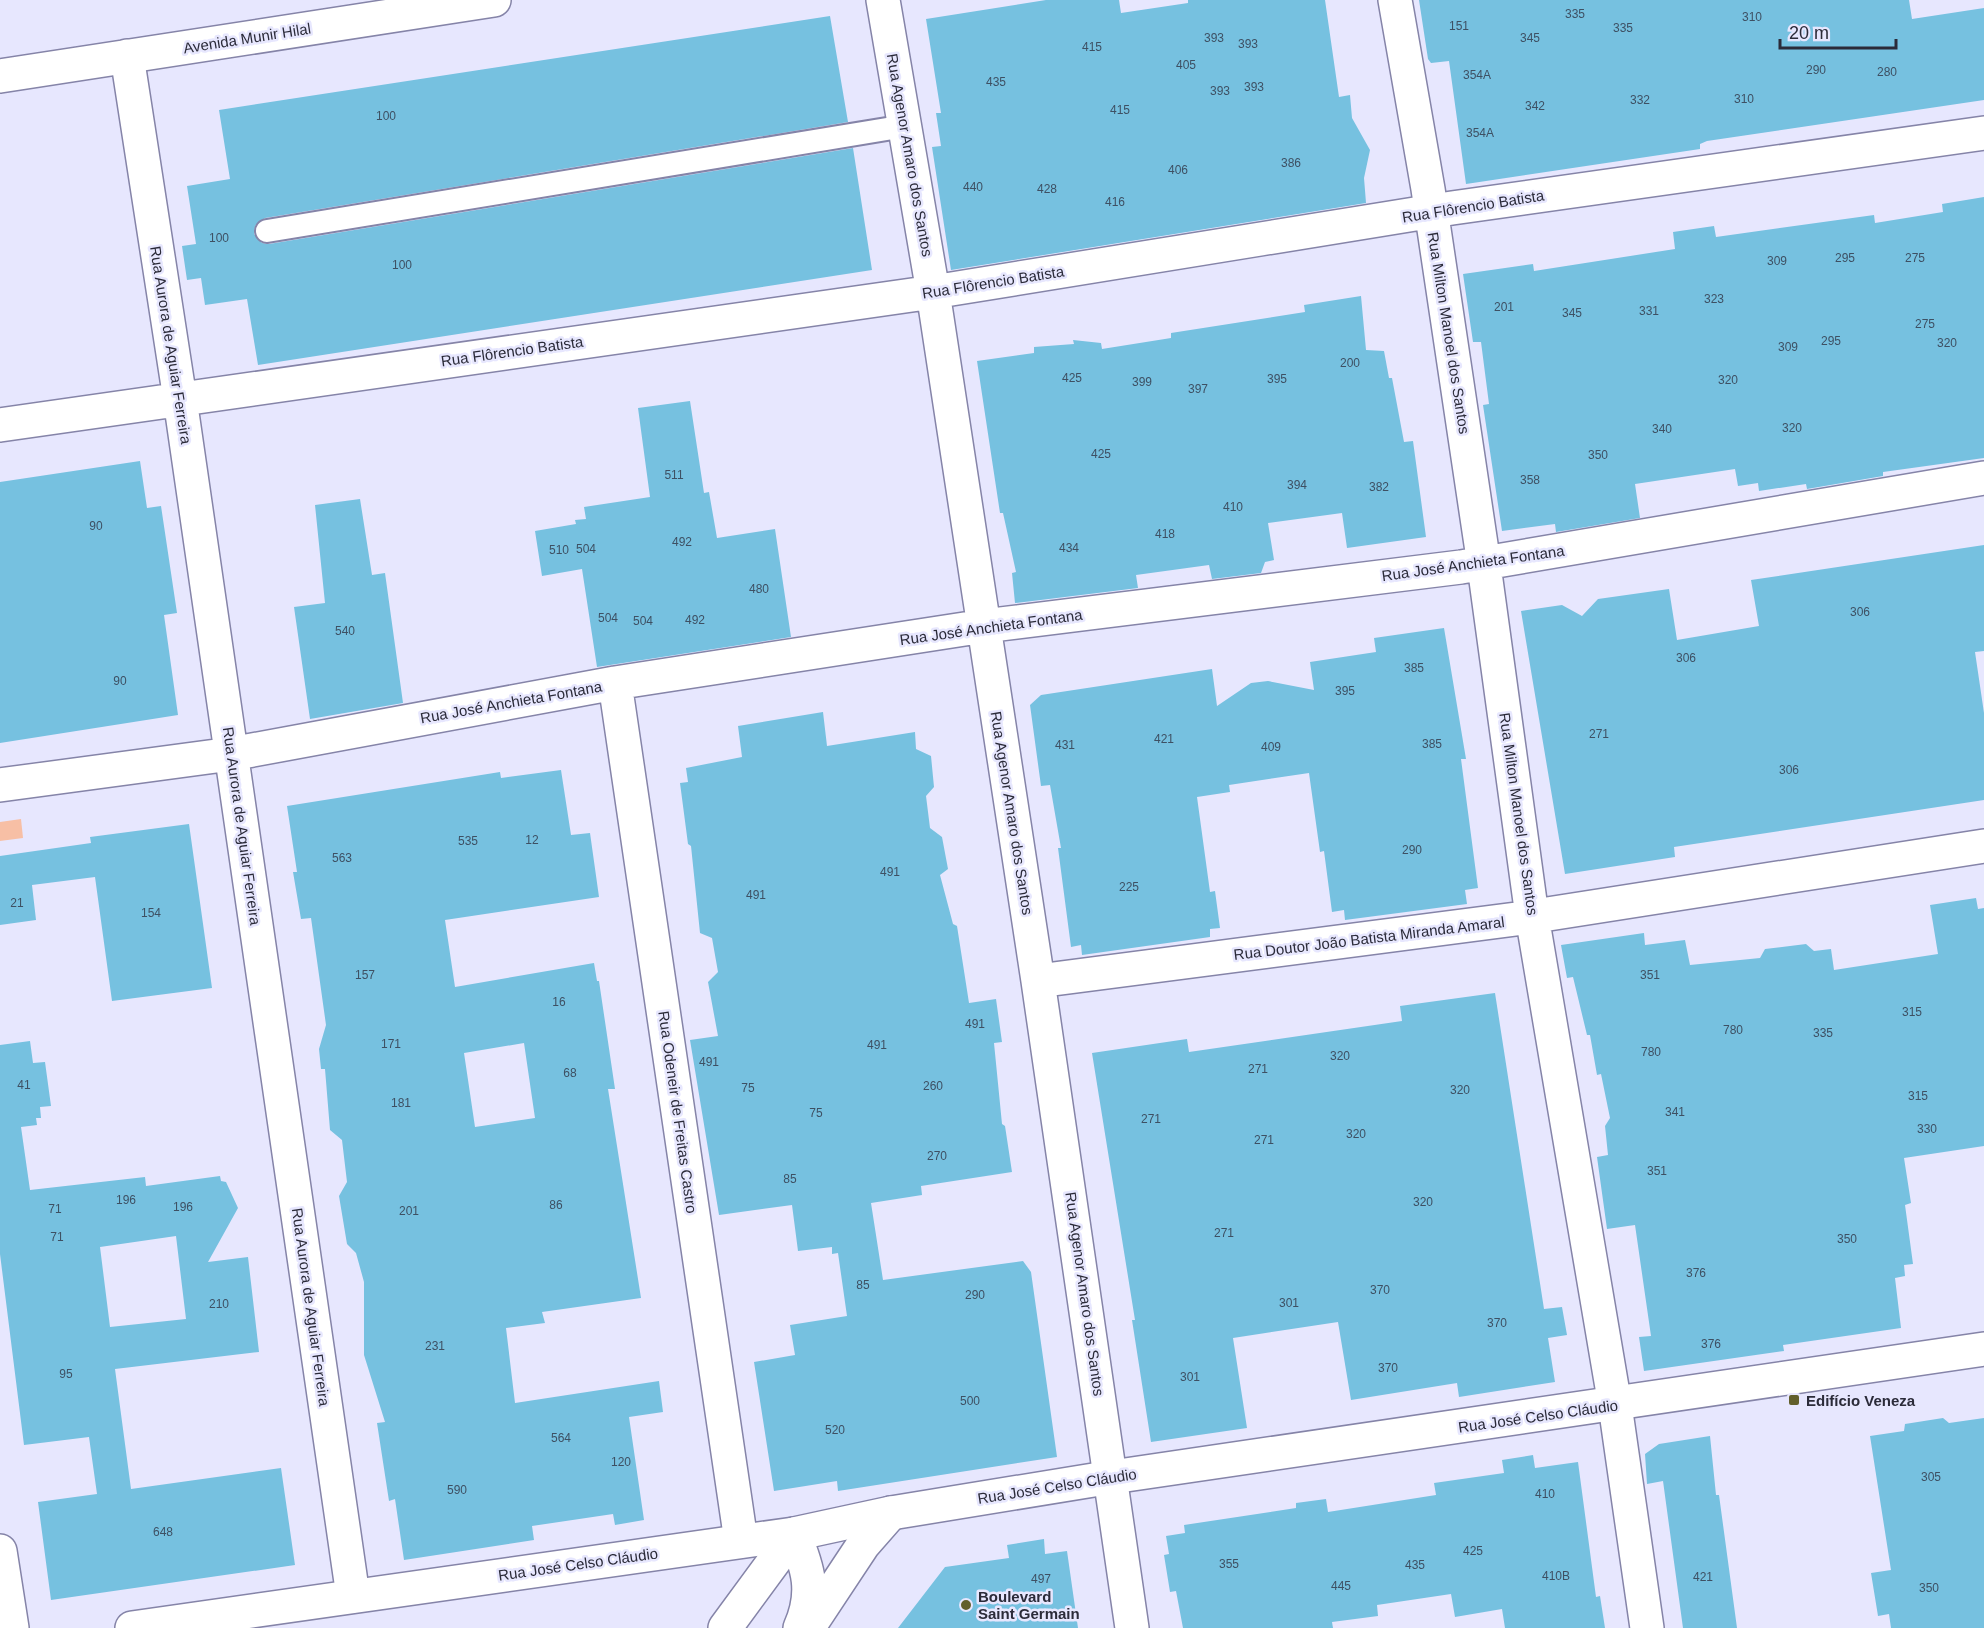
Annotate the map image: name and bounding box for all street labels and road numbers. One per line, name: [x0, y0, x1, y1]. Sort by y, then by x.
street label: Avenida Munir Hilal: [182, 20, 312, 56]
street label: Rua Agenor Amaro dos Santos: [884, 52, 936, 258]
street label: Rua Flôrencio Batista: [1401, 186, 1546, 226]
street label: Rua Milton Manoel dos Santos: [1425, 231, 1473, 435]
street label: Rua Aurora de Aguiar Ferreira: [147, 245, 195, 446]
street label: Rua Flôrencio Batista: [921, 262, 1066, 302]
street label: Rua Flôrencio Batista: [440, 333, 585, 369]
street label: Rua José Anchieta Fontana: [1381, 542, 1566, 584]
street label: Rua José Anchieta Fontana: [899, 606, 1084, 648]
street label: Rua José Anchieta Fontana: [419, 678, 604, 726]
street label: Rua Agenor Amaro dos Santos: [987, 710, 1037, 916]
street label: Rua Milton Manoel dos Santos: [1496, 712, 1542, 916]
street label: Rua Aurora de Aguiar Ferreira: [220, 726, 264, 927]
street label: Rua Doutor João Batista Miranda Amaral: [1233, 913, 1505, 963]
street label: Rua Odeneir de Freitas Castro: [655, 1010, 701, 1214]
street label: Rua Agenor Amaro dos Santos: [1062, 1191, 1108, 1397]
street label: Rua Aurora de Aguiar Ferreira: [289, 1207, 333, 1408]
street label: Rua José Celso Cláudio: [1457, 1396, 1619, 1436]
street label: Rua José Celso Cláudio: [976, 1465, 1138, 1507]
street label: Rua José Celso Cláudio: [497, 1544, 659, 1584]

